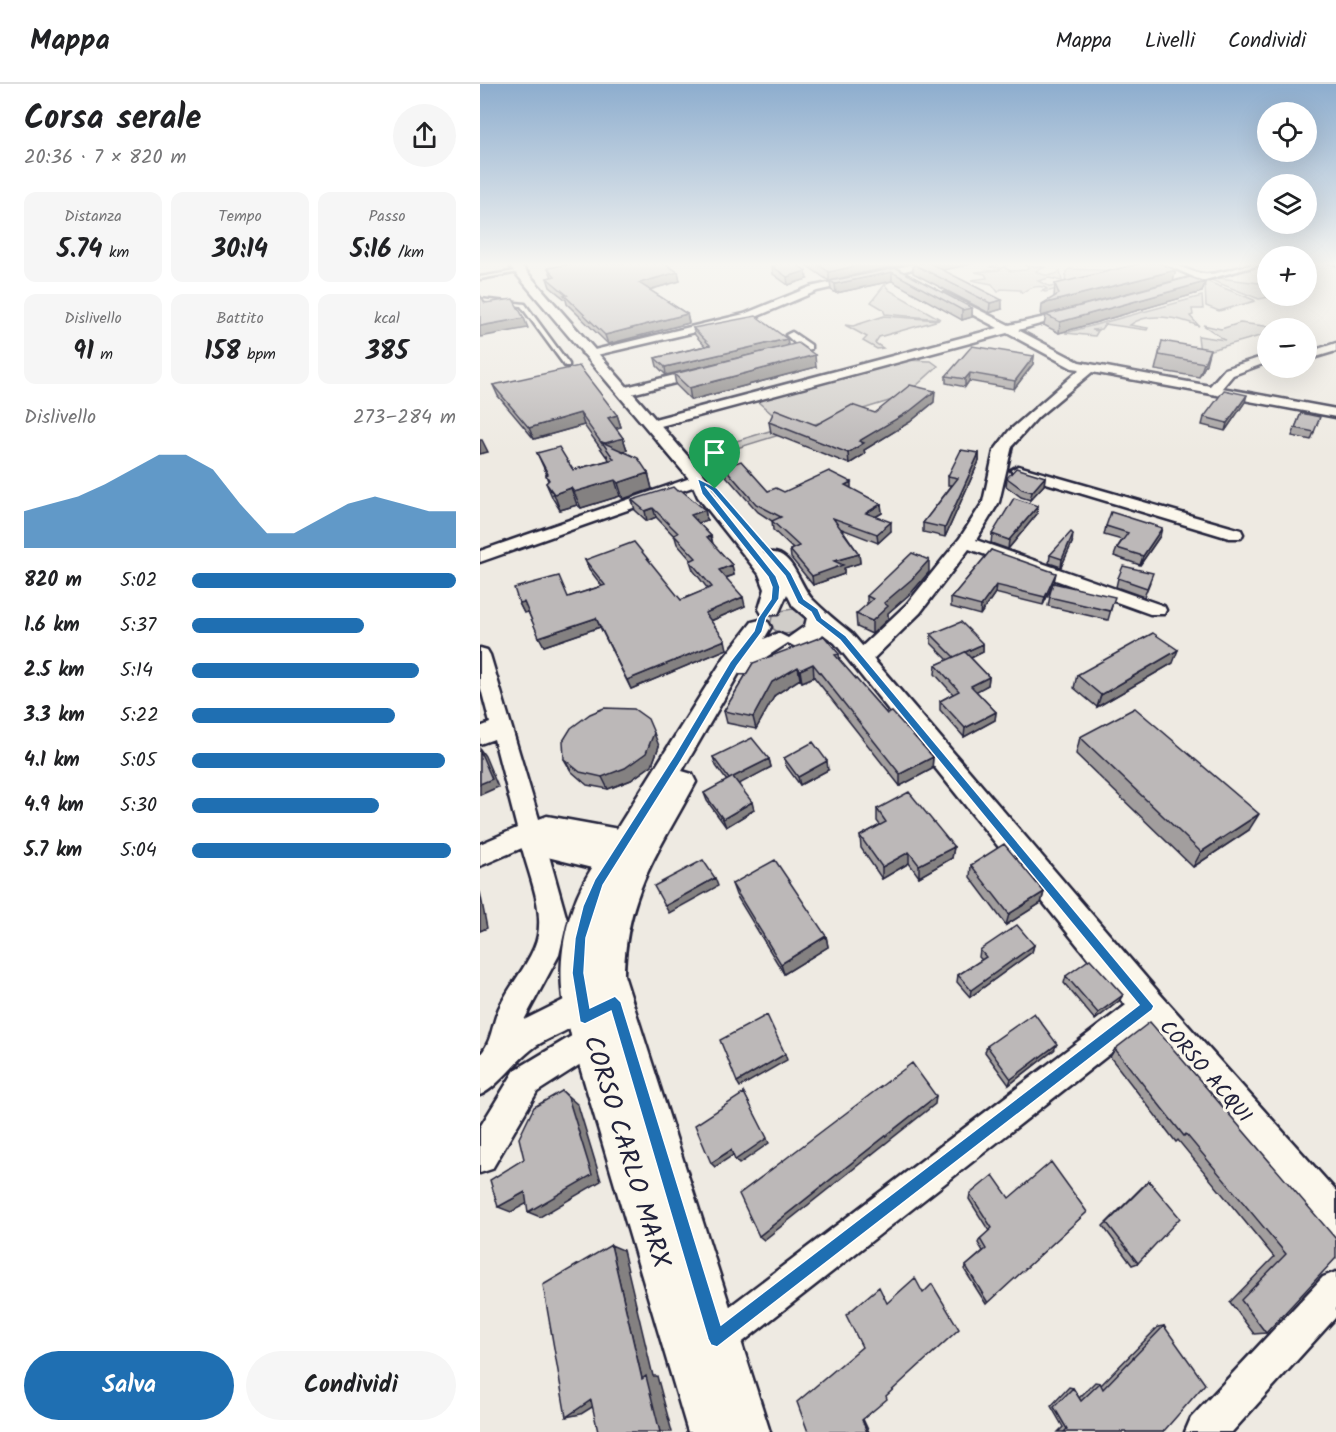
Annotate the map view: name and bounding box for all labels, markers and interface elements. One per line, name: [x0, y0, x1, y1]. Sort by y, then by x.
text: Mappa: [30, 19, 110, 64]
text: Mappa: [1055, 25, 1112, 58]
text: Livelli: [1145, 25, 1195, 58]
text: Condividi: [1228, 25, 1306, 58]
text: Corsa serale: [24, 93, 201, 146]
map controls: [1257, 102, 1317, 378]
button: locate: [1257, 102, 1317, 162]
button: share: [393, 104, 456, 167]
text: 20:36 · 7 × 820 m: [24, 142, 186, 174]
button: layers: [1257, 174, 1317, 234]
text: Distanza: [64, 204, 122, 229]
text: Tempo: [218, 204, 262, 229]
text: Passo: [368, 204, 406, 229]
text: 5.74: [57, 229, 103, 271]
text: 30:14: [212, 229, 268, 271]
text: 5:16: [350, 229, 392, 271]
text: km: [103, 240, 129, 265]
text: /km: [392, 240, 424, 265]
button: +: [1257, 246, 1317, 306]
text: Dislivello: [64, 306, 122, 331]
text: Battito: [216, 306, 264, 331]
text: kcal: [374, 306, 400, 331]
button: −: [1257, 318, 1317, 378]
text: 91: [73, 331, 94, 373]
text: 158: [204, 331, 241, 373]
text: 385: [366, 331, 408, 373]
text: m: [94, 342, 113, 367]
text: bpm: [241, 342, 276, 367]
text: Dislivello: [24, 402, 96, 434]
text: 273–284 m: [353, 402, 456, 434]
pin: [689, 427, 740, 489]
icon: arrive: [698, 436, 731, 469]
text: 820 m: [24, 565, 82, 597]
text: 5:02: [120, 565, 157, 597]
text: 1.6 km: [24, 610, 80, 642]
text: 5:37: [120, 610, 156, 642]
text: 2.5 km: [24, 655, 84, 687]
text: 5:14: [120, 655, 153, 687]
text: 3.3 km: [24, 700, 85, 732]
text: 5:22: [120, 700, 159, 732]
text: 4.1 km: [24, 745, 80, 777]
text: 5:05: [120, 745, 156, 777]
text: 4.9 km: [24, 790, 84, 822]
text: 5:30: [120, 790, 157, 822]
text: 5.7 km: [24, 835, 82, 867]
text: 5:04: [120, 835, 157, 867]
street label: CORSO ACQUI: [1151, 1013, 1259, 1131]
street label: CORSO CARLO MARX: [571, 1030, 682, 1274]
button: Salva: [24, 1351, 234, 1420]
button: Condividi: [246, 1351, 456, 1420]

